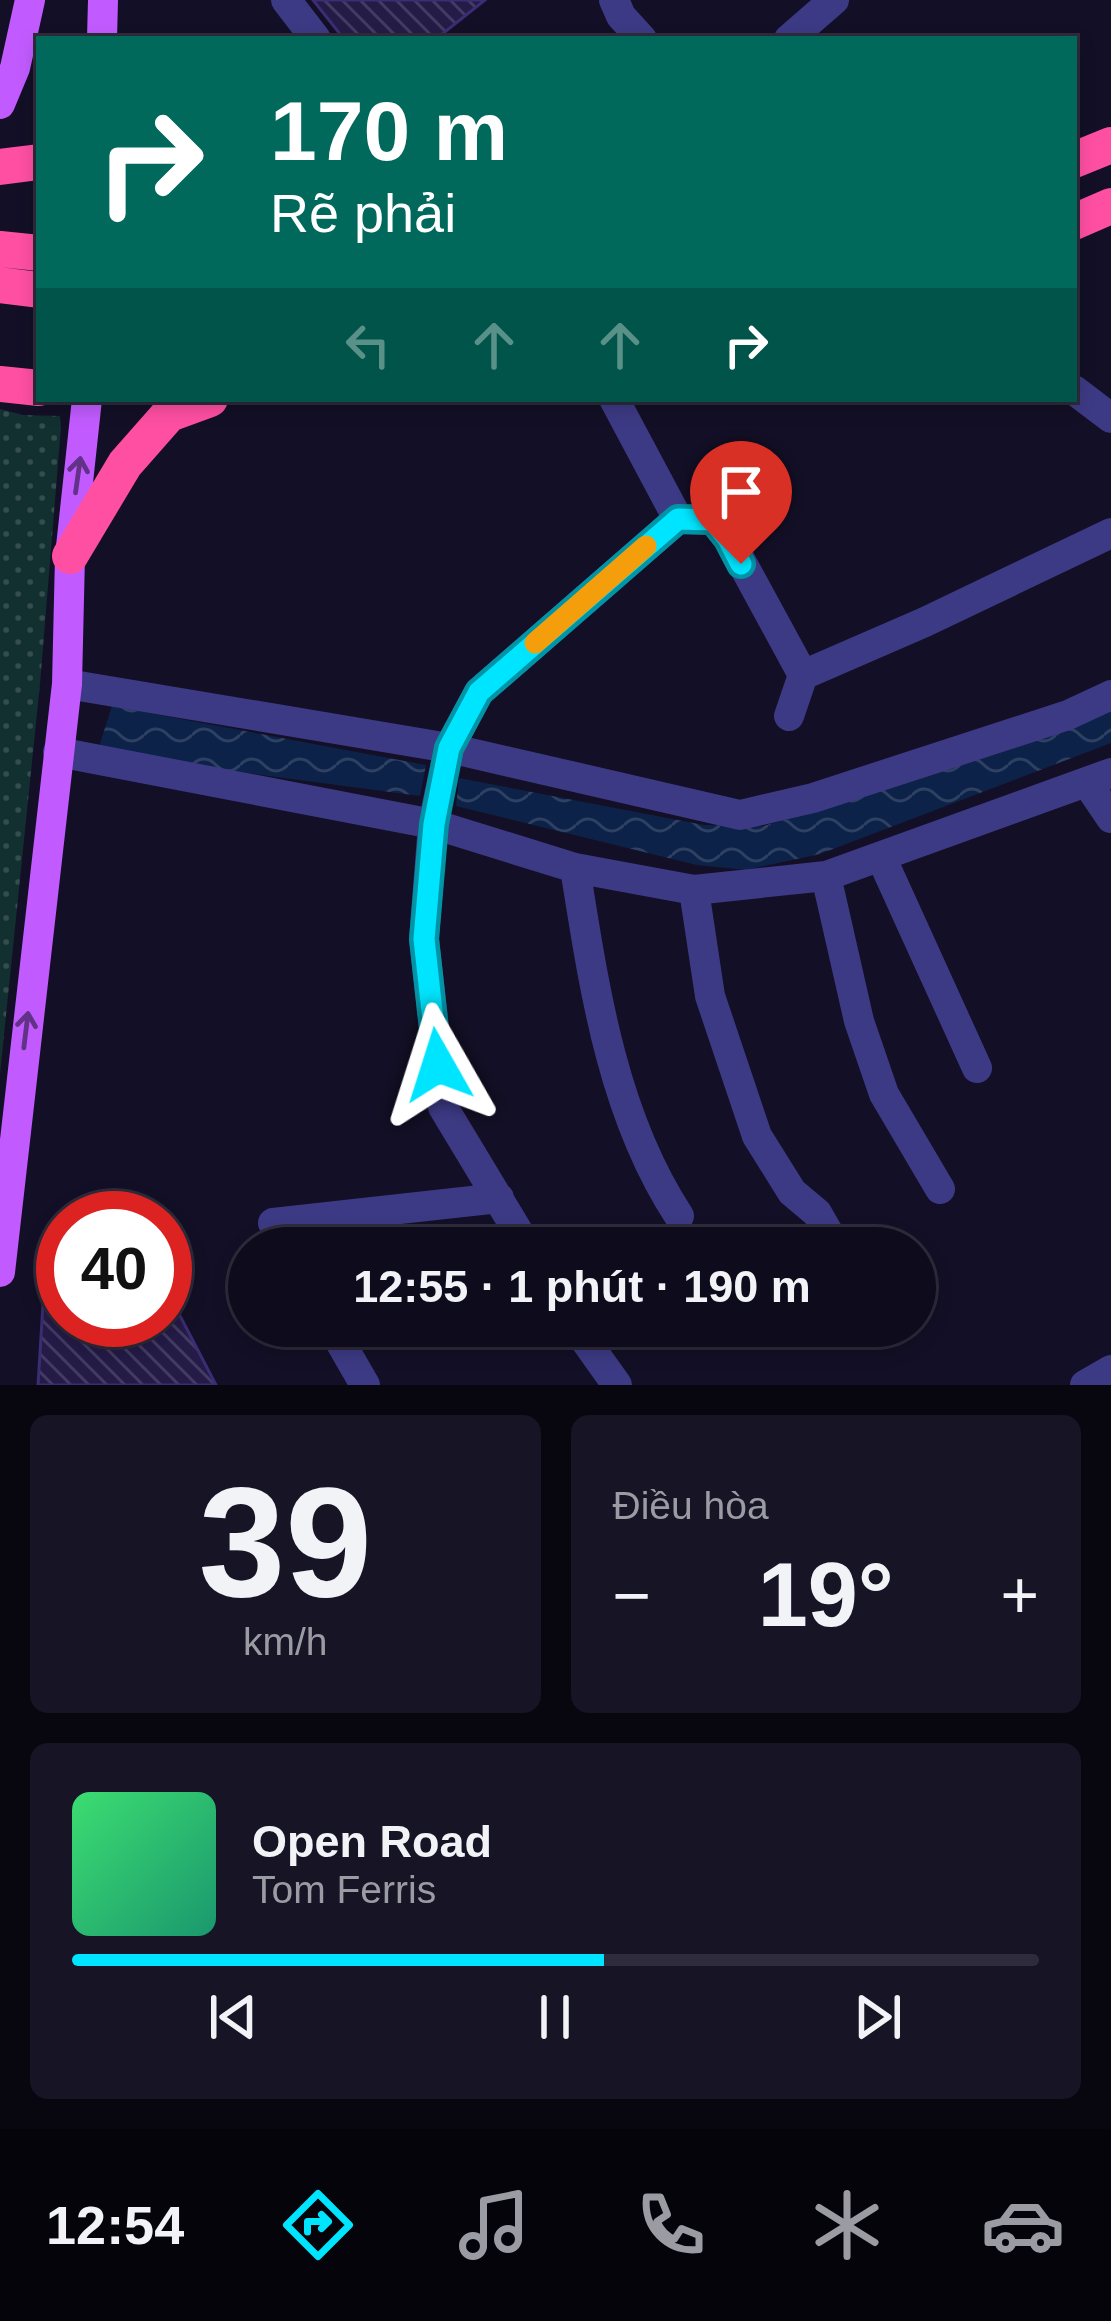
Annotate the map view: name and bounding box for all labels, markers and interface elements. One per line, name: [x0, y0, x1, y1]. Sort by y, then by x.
icon: right: [72, 84, 228, 240]
text: 170 m: [270, 84, 508, 178]
text: Rẽ phải: [270, 183, 456, 243]
icon: left: [335, 312, 401, 378]
icon: ahead: [461, 312, 527, 378]
icon: ahead: [587, 312, 653, 378]
icon: right: [713, 312, 779, 378]
pin: [690, 441, 792, 564]
one-way arrow: [67, 456, 90, 495]
icon: arrive: [708, 459, 774, 525]
position arrow: [375, 1002, 501, 1128]
one-way arrow: [16, 1011, 38, 1050]
speed limit sign: 40: [36, 1191, 192, 1347]
text: 12:55 · 1 phút · 190 m: [353, 1261, 811, 1312]
text: 39: [198, 1455, 372, 1629]
text: Điều hòa: [613, 1484, 769, 1527]
text: 19°: [758, 1545, 894, 1645]
text: −: [613, 1558, 651, 1632]
text: +: [1000, 1558, 1039, 1632]
text: km/h: [243, 1620, 328, 1663]
text: Open Road: [252, 1816, 492, 1867]
text: Tom Ferris: [252, 1868, 436, 1911]
icon: previous: [200, 1984, 266, 2050]
icon: pause: [522, 1984, 588, 2050]
icon: next: [845, 1984, 911, 2050]
icon: directions: [276, 2183, 360, 2267]
icon: music: [452, 2183, 536, 2267]
icon: phone: [629, 2183, 713, 2267]
icon: climate: [805, 2183, 889, 2267]
icon: car: [981, 2183, 1065, 2267]
text: 12:54: [46, 2195, 184, 2255]

